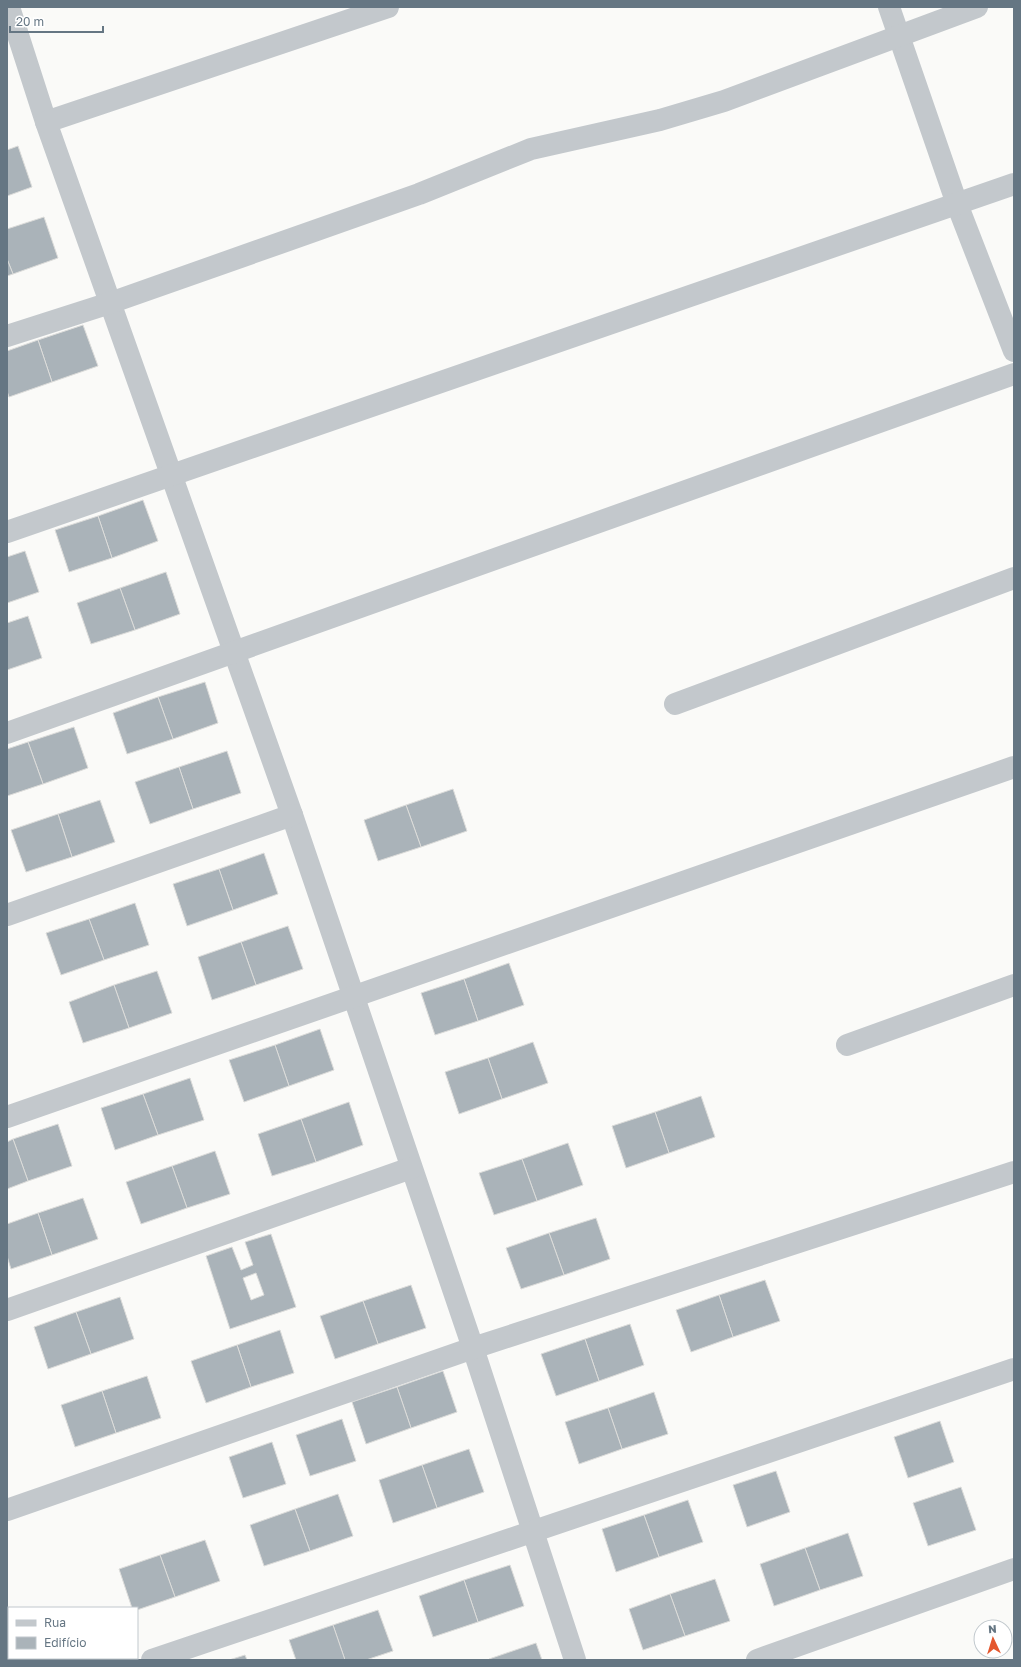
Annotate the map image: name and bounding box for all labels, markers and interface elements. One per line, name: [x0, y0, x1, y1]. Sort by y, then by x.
scale bar: [10, 8, 103, 34]
text: 20 m: [16, 14, 44, 29]
legend: [8, 1607, 138, 1659]
text: Rua: [44, 1615, 66, 1630]
north arrow: [973, 1619, 1013, 1659]
text: N: [988, 1622, 997, 1635]
text: Edifício: [44, 1635, 86, 1650]

